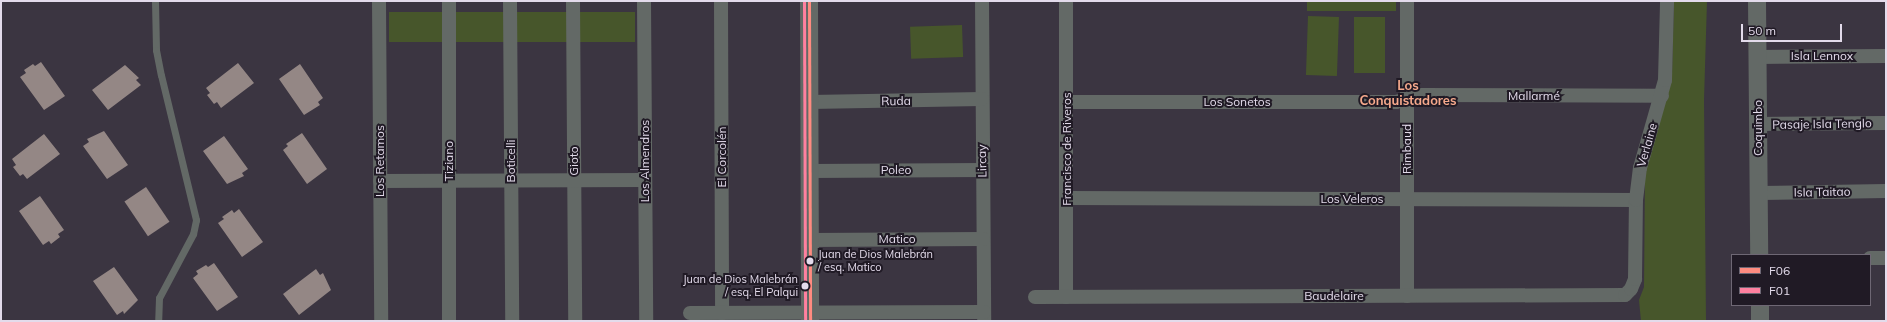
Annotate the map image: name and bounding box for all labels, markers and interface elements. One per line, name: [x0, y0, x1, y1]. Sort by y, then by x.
scale bar: [1743, 16, 1844, 42]
text: 50 m: [1748, 23, 1776, 38]
street label: Isla Lennox: [1791, 49, 1853, 63]
district label: Los Conquistadores: [1359, 78, 1457, 109]
street label: Mallarmé: [1508, 89, 1560, 103]
street label: Francisco de Riveros: [1060, 92, 1074, 206]
street label: Ruda: [881, 94, 911, 108]
street label: Los Sonetos: [1203, 95, 1271, 109]
street label: Coquimbo: [1751, 100, 1765, 156]
street label: Pasaje Isla Tenglo: [1772, 116, 1872, 132]
street label: Los Almendros: [638, 120, 652, 202]
street label: Verlaine: [1634, 121, 1660, 169]
street label: Rimbaud: [1400, 124, 1414, 174]
street label: Los Retamos: [373, 125, 387, 197]
street label: El Corcolén: [715, 126, 729, 188]
street label: Boticelli: [504, 140, 518, 182]
street label: Tiziano: [442, 141, 456, 181]
street label: Lircay: [975, 144, 989, 178]
street label: Gioto: [567, 146, 581, 176]
street label: Poleo: [881, 163, 911, 177]
street label: Isla Taitao: [1793, 184, 1851, 200]
street label: Los Veleros: [1320, 192, 1384, 206]
street label: Matico: [878, 232, 916, 246]
place label: Juan de Dios Malebrán / esq. Matico: [818, 248, 933, 274]
legend: [1731, 254, 1871, 306]
marker: Juan de Dios Malebrán / esq. Matico: [805, 256, 815, 266]
text: F06: [1769, 263, 1790, 278]
place label: Juan de Dios Malebrán / esq. El Palqui: [683, 273, 798, 299]
marker: Juan de Dios Malebrán / esq. El Palqui: [800, 281, 810, 291]
text: F01: [1769, 283, 1790, 298]
street label: Baudelaire: [1304, 289, 1364, 303]

